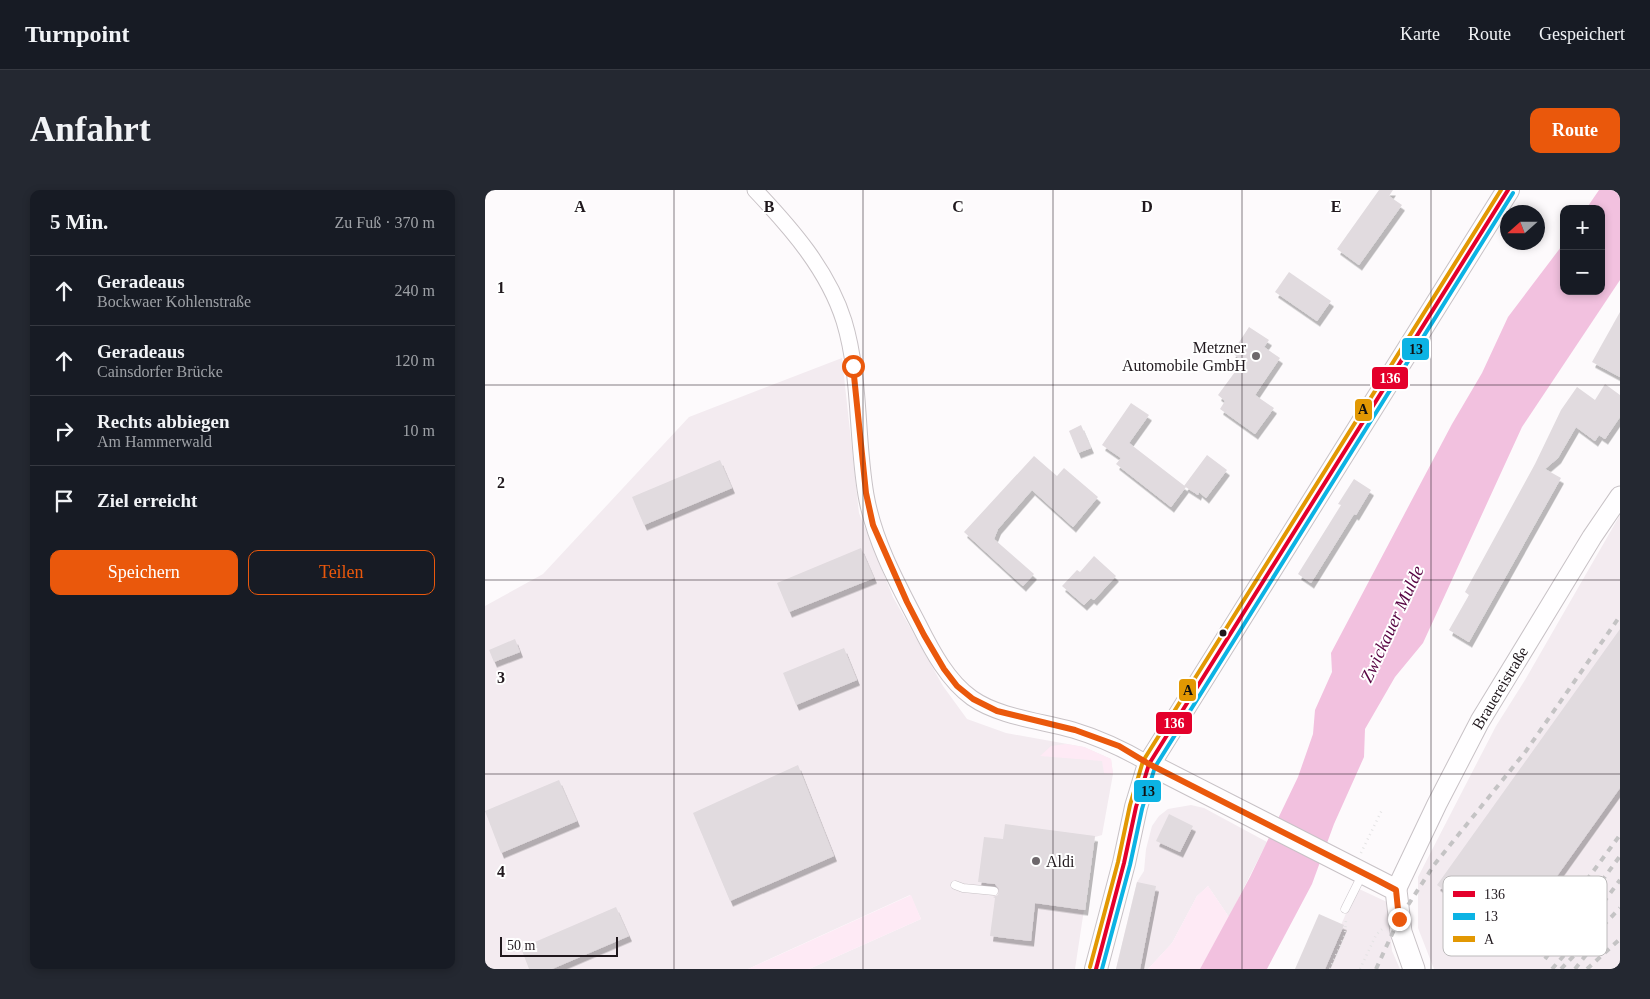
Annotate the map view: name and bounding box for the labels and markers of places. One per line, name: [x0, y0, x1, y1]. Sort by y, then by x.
place label: Metzner Automobile GmbH: [1122, 339, 1247, 374]
marker: Metzner Automobile GmbH: [1250, 350, 1262, 362]
unlabelled marker: [1218, 628, 1228, 638]
place label: Aldi: [1046, 853, 1075, 870]
marker: Aldi: [1030, 855, 1042, 867]

